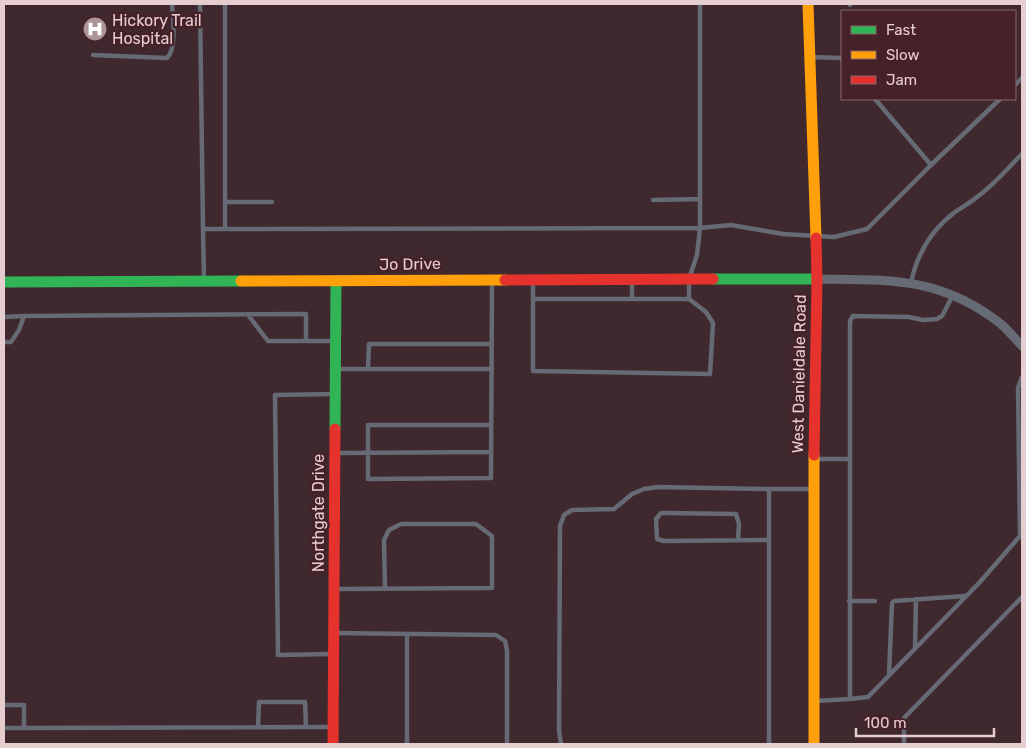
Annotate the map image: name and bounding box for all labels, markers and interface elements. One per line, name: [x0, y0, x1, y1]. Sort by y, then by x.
legend: [841, 10, 1016, 100]
place label: Hickory Trail Hospital: [112, 11, 202, 48]
hospital icon: Hickory Trail Hospital: [82, 16, 108, 42]
text: Fast: [886, 21, 916, 39]
text: Slow: [886, 46, 919, 64]
text: Jam: [886, 71, 917, 89]
street label: Jo Drive: [379, 254, 441, 274]
street label: West Danieldale Road: [788, 294, 810, 454]
street label: Northgate Drive: [309, 454, 328, 572]
scale bar: [856, 706, 994, 738]
text: 100 m: [864, 714, 906, 732]

